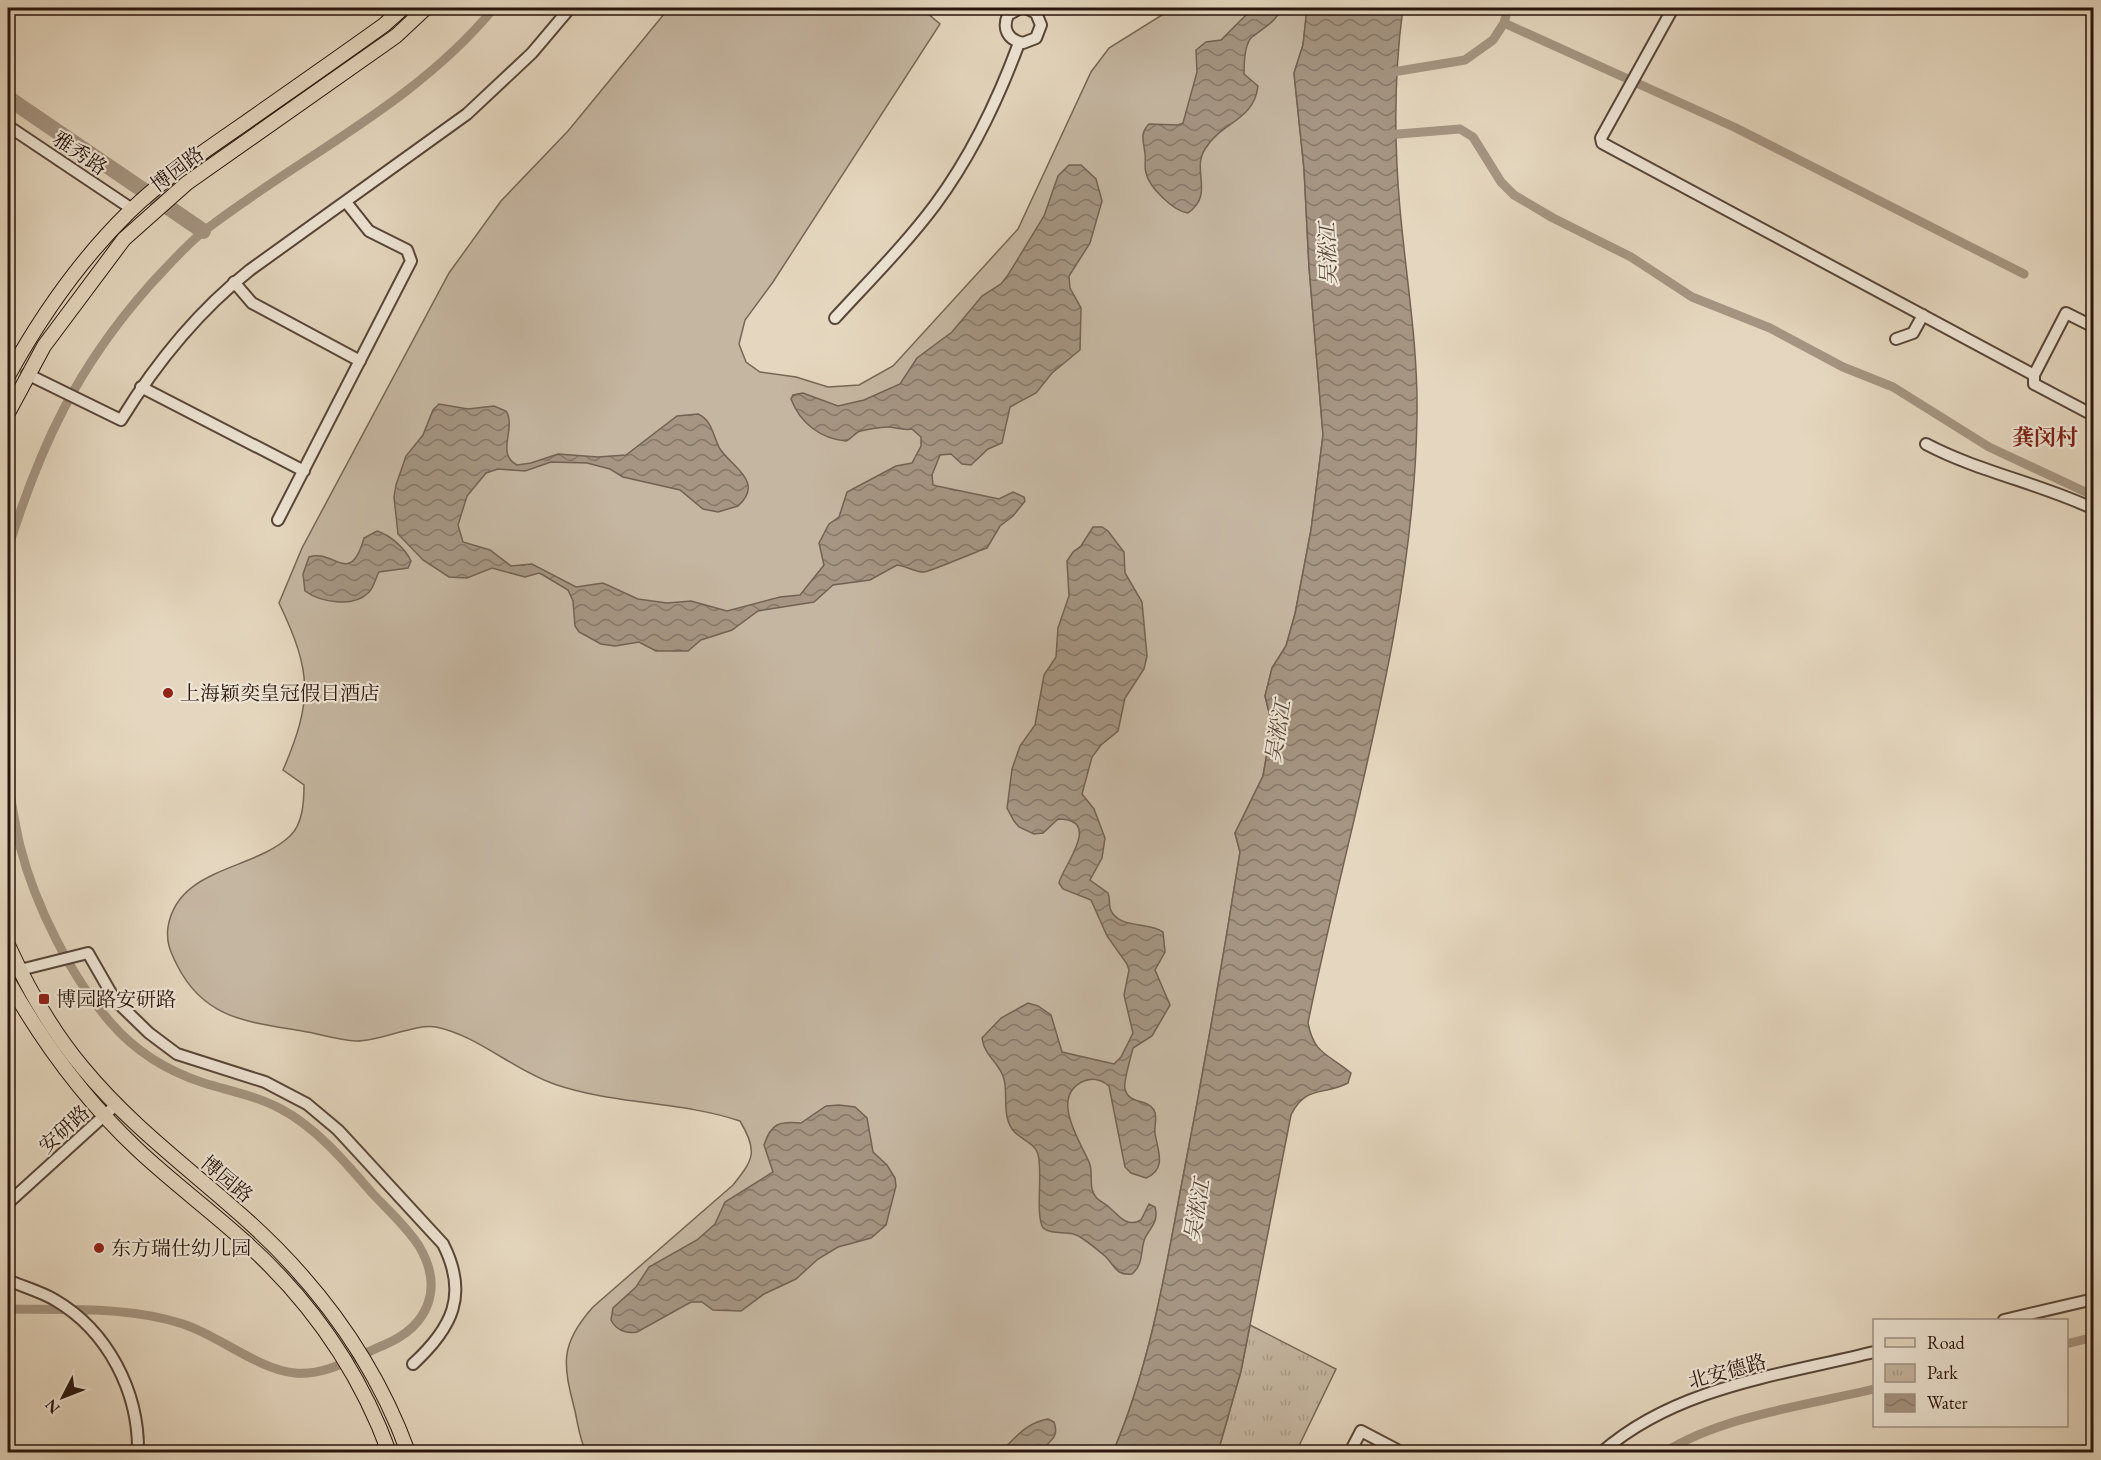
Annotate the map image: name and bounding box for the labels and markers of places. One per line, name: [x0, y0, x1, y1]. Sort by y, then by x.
place label: 上海颖奕皇冠假日酒店: [180, 680, 380, 706]
marker: 上海颖奕皇冠假日酒店: [161, 686, 175, 700]
place label: 博园路安研路: [56, 986, 176, 1012]
marker: 博园路安研路: [37, 992, 51, 1006]
place label: 东方瑞仕幼儿园: [111, 1235, 251, 1261]
marker: 东方瑞仕幼儿园: [92, 1241, 106, 1255]

